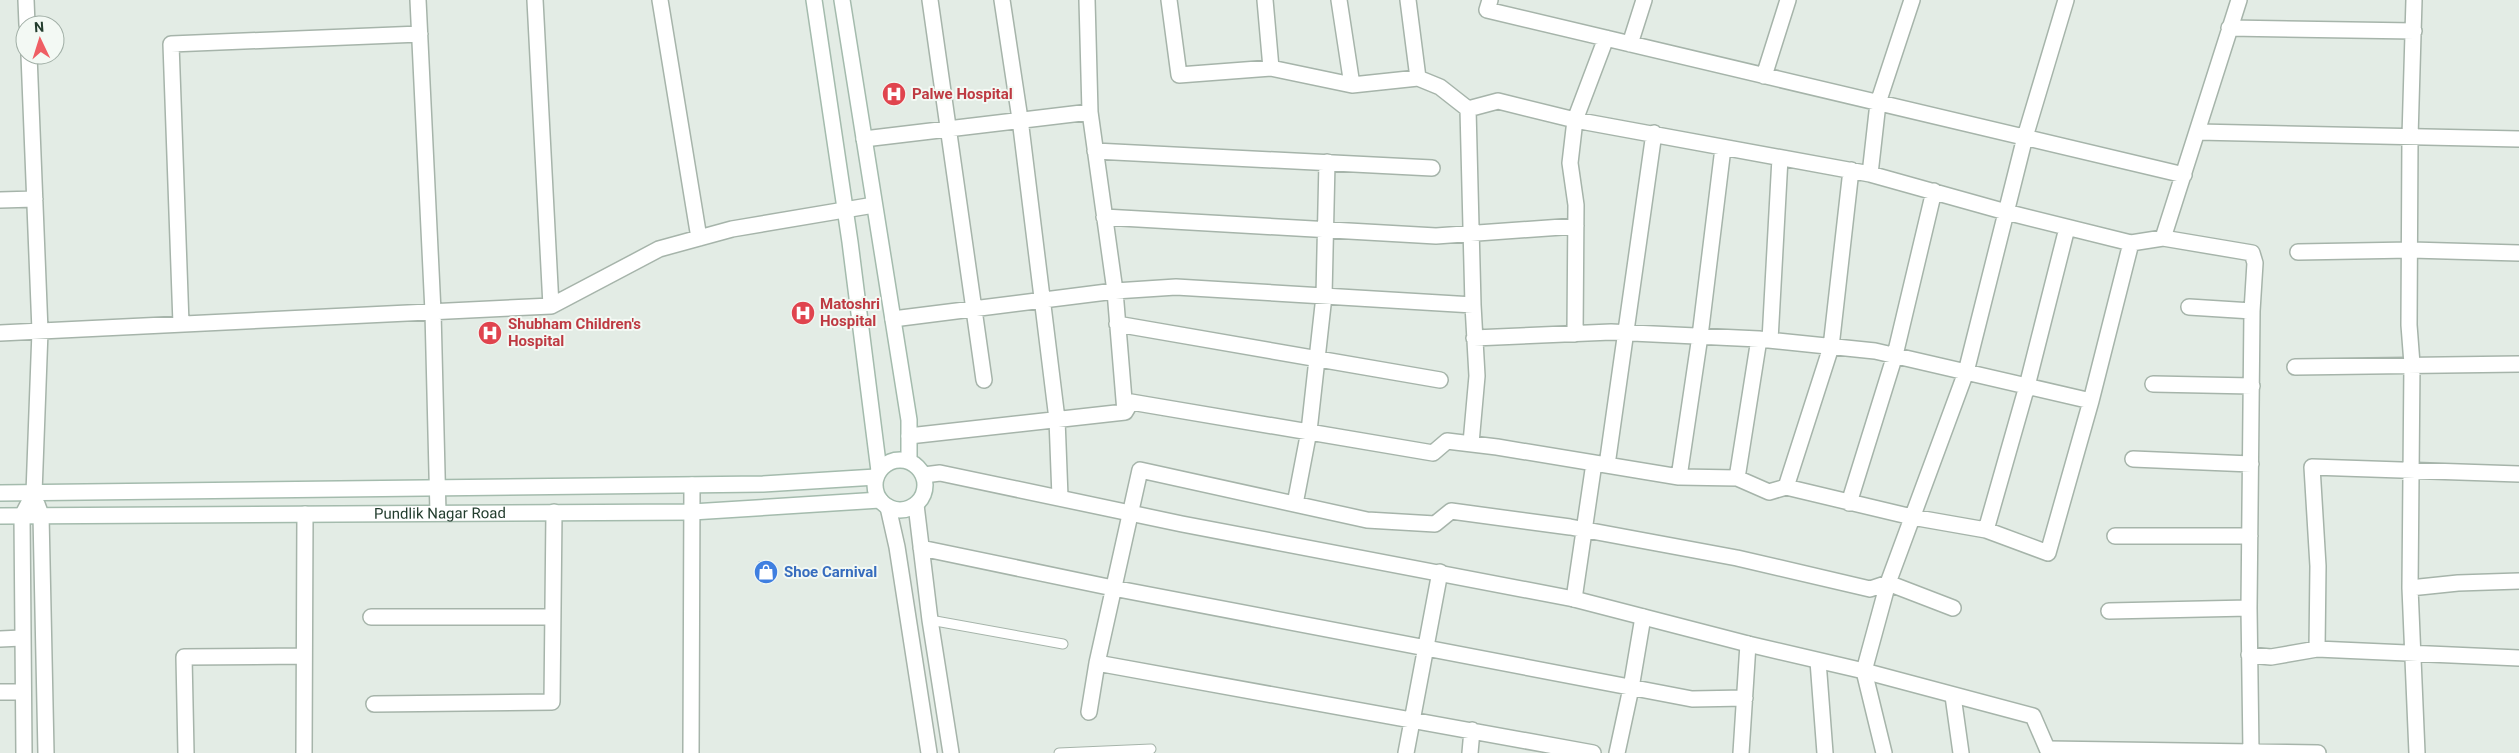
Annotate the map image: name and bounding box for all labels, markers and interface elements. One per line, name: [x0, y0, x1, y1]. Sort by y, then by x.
north arrow: [15, 15, 65, 65]
text: N: [34, 19, 45, 35]
hospital icon: Palwe Hospital: [881, 81, 907, 107]
place label: Palwe Hospital: [912, 85, 1013, 103]
place label: Matoshri Hospital: [820, 295, 880, 330]
hospital icon: Matoshri Hospital: [790, 300, 816, 326]
place label: Shubham Children's Hospital: [508, 315, 641, 350]
hospital icon: Shubham Children's Hospital: [477, 320, 503, 346]
street label: Pundlik Nagar Road: [374, 504, 506, 523]
shop icon: Shoe Carnival: [753, 559, 779, 585]
place label: Shoe Carnival: [784, 563, 877, 581]

